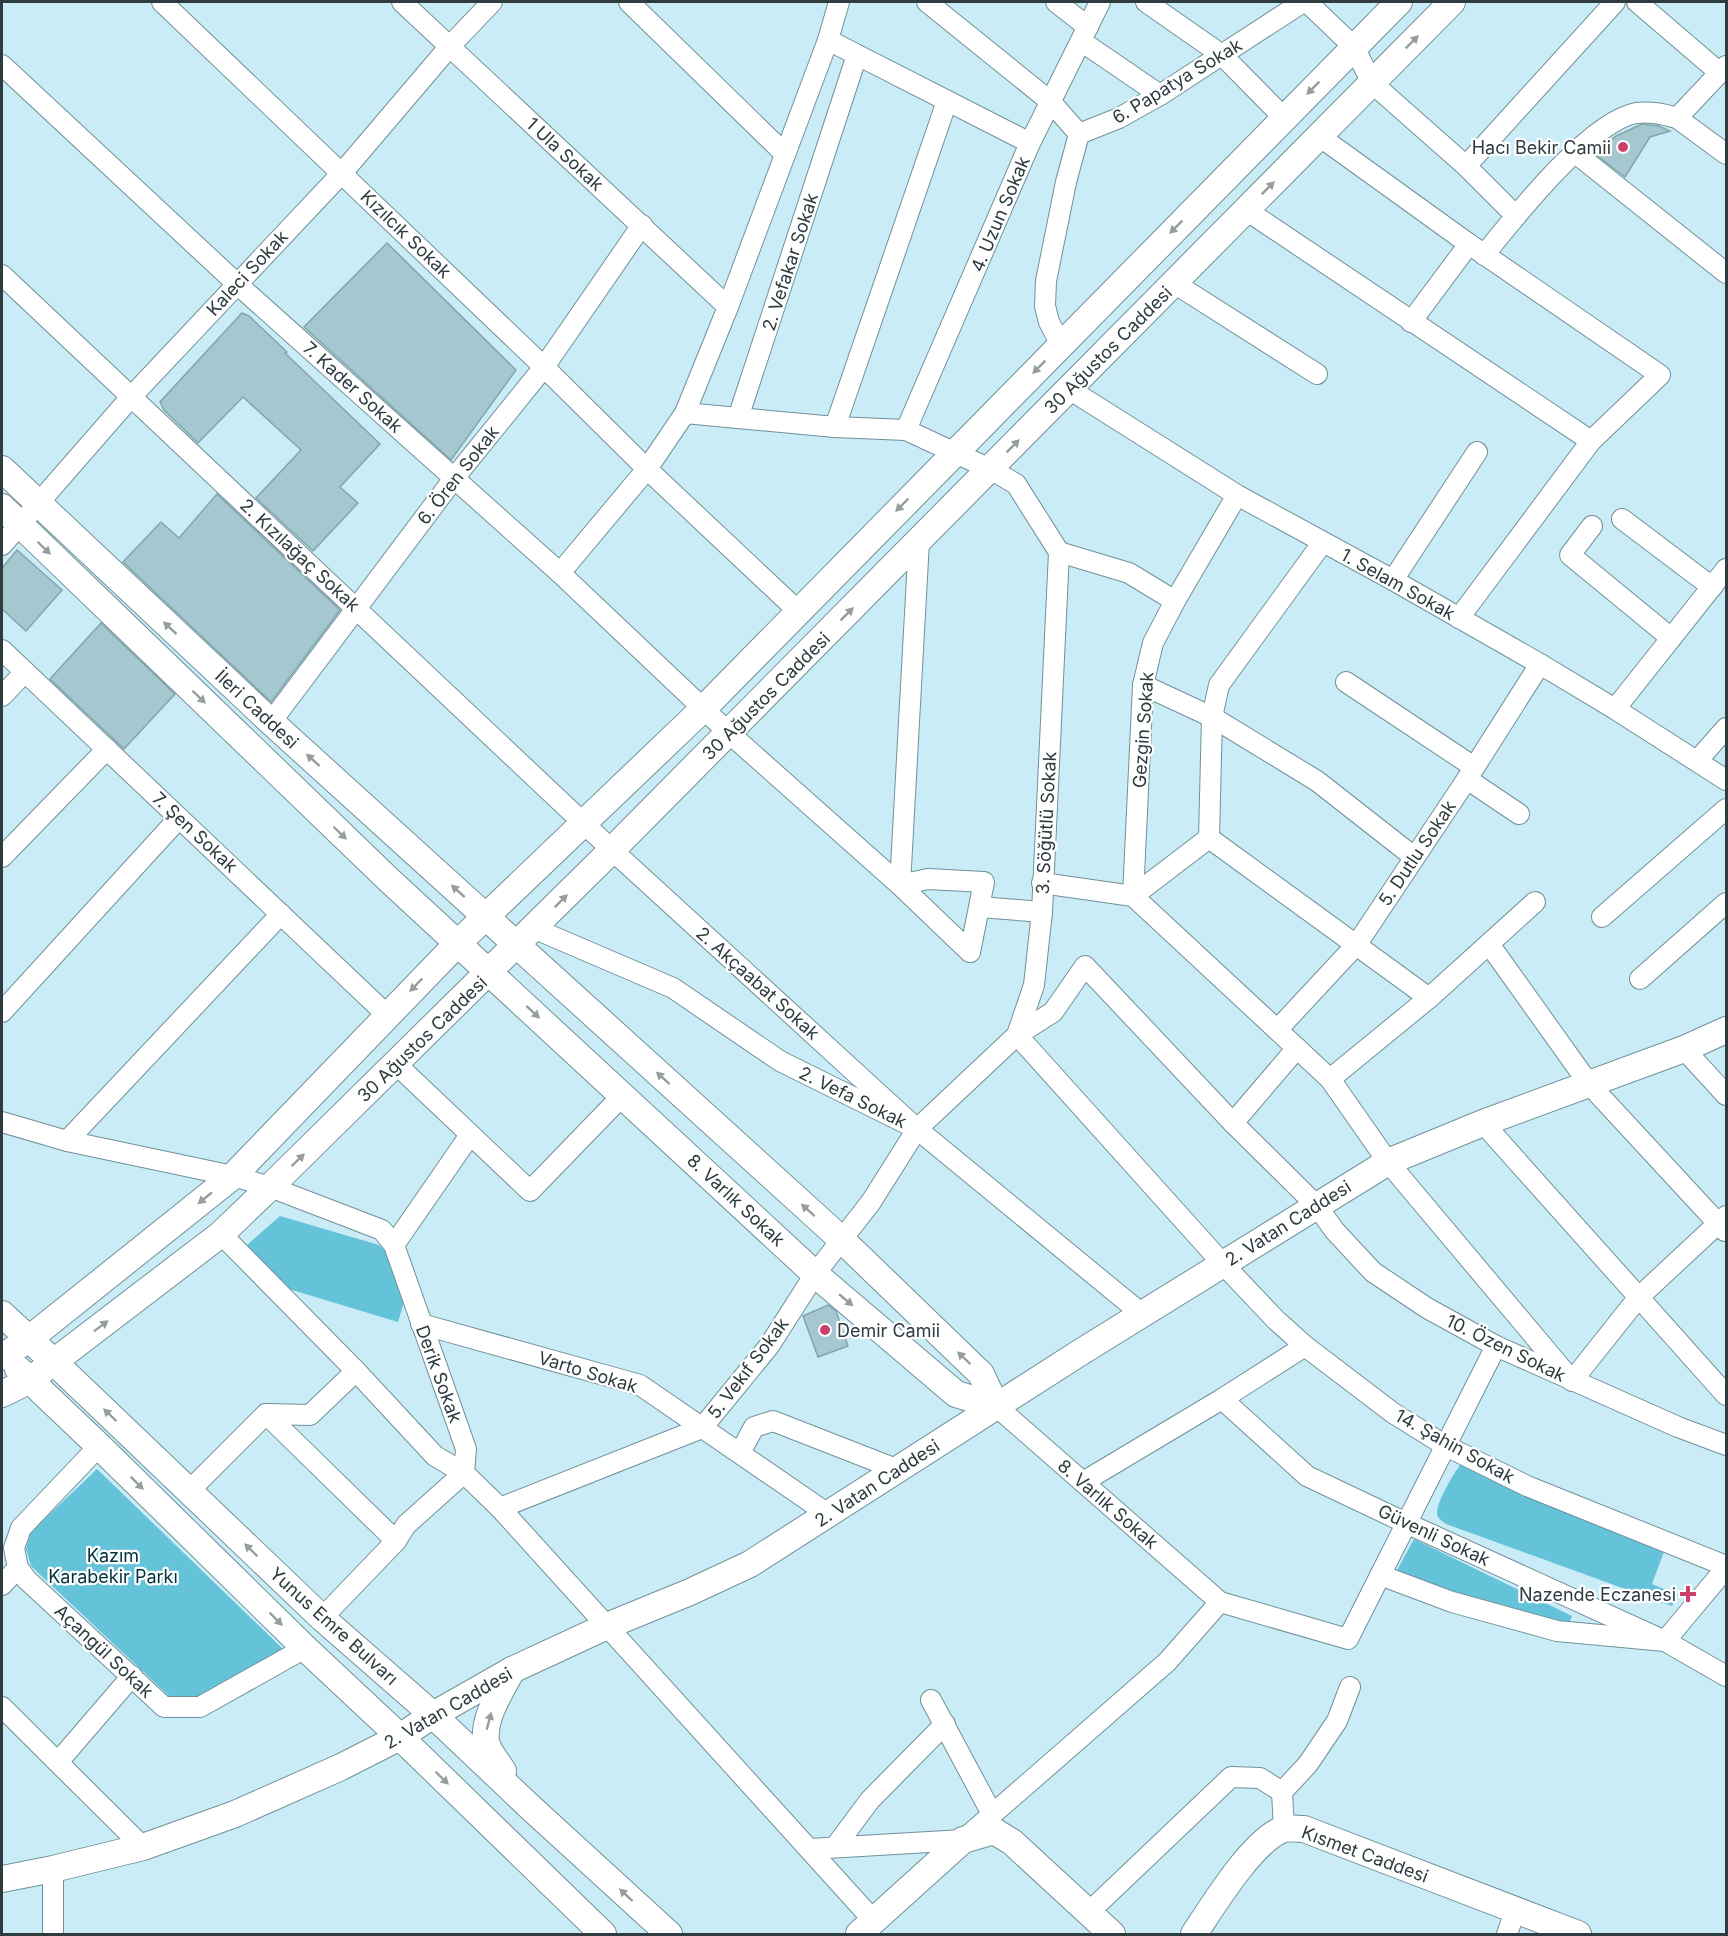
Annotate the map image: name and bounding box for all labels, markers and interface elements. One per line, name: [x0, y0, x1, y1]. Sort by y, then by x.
street label: 6. Papatya Sokak: [1108, 34, 1246, 128]
one-way arrow: [1405, 35, 1419, 50]
one-way arrow: [1306, 81, 1320, 95]
street label: 1 Ula Sokak: [522, 113, 608, 195]
place label: Hacı Bekir Camii: [1472, 137, 1611, 158]
marker: Hacı Bekir Camii: [1616, 140, 1630, 154]
street label: 4. Uzun Sokak: [966, 153, 1034, 275]
one-way arrow: [1261, 181, 1275, 195]
street label: Kızılcık Sokak: [357, 186, 456, 282]
street label: 2. Vefakar Sokak: [758, 190, 822, 334]
one-way arrow: [1169, 220, 1183, 235]
street label: Kaleci Sokak: [202, 226, 292, 320]
street label: 30 Ağustos Caddesi: [1040, 282, 1176, 418]
street label: 7. Kader Sokak: [299, 337, 407, 437]
one-way arrow: [1033, 359, 1047, 373]
street label: 6. Ören Sokak: [412, 421, 503, 529]
one-way arrow: [1006, 439, 1020, 453]
street label: 2. Kızılağaç Sokak: [236, 494, 364, 616]
one-way arrow: [896, 498, 910, 512]
one-way arrow: [36, 540, 50, 554]
street label: 1. Selam Sokak: [1337, 544, 1459, 624]
one-way arrow: [839, 608, 853, 622]
one-way arrow: [163, 621, 177, 635]
street label: 30 Ağustos Caddesi: [698, 628, 834, 764]
street label: İleri Caddesi: [211, 665, 304, 753]
street label: Gezgin Sokak: [1128, 671, 1158, 789]
one-way arrow: [192, 690, 206, 704]
street label: 3. Söğütlü Sokak: [1032, 751, 1060, 895]
one-way arrow: [306, 754, 321, 767]
street label: 7. Şen Sokak: [148, 787, 242, 877]
street label: 5. Dutlu Sokak: [1374, 796, 1460, 910]
one-way arrow: [333, 825, 347, 839]
one-way arrow: [450, 884, 465, 898]
one-way arrow: [553, 894, 568, 908]
street label: 2. Akçaabat Sokak: [692, 922, 824, 1044]
street label: 30 Ağustos Caddesi: [353, 972, 491, 1106]
one-way arrow: [410, 978, 424, 992]
one-way arrow: [525, 1005, 540, 1018]
street label: 2. Vefa Sokak: [796, 1062, 910, 1132]
one-way arrow: [656, 1071, 671, 1085]
street label: 8. Varlık Sokak: [683, 1150, 789, 1251]
one-way arrow: [290, 1154, 304, 1168]
street label: 2. Vatan Caddesi: [1221, 1176, 1355, 1270]
one-way arrow: [198, 1191, 213, 1204]
one-way arrow: [801, 1203, 815, 1217]
one-way arrow: [838, 1293, 853, 1306]
street label: 10. Özen Sokak: [1443, 1309, 1570, 1386]
street label: 5. Vekıf Sokak: [703, 1313, 793, 1423]
place label: Demir Camii: [837, 1320, 940, 1341]
one-way arrow: [93, 1321, 108, 1333]
street label: Derik Sokak: [412, 1322, 466, 1426]
marker: Demir Camii: [818, 1323, 832, 1337]
street label: Varto Sokak: [536, 1347, 640, 1397]
one-way arrow: [958, 1352, 972, 1366]
street label: 14. Şahin Sokak: [1392, 1405, 1518, 1488]
one-way arrow: [102, 1408, 117, 1422]
street label: 2. Vatan Caddesi: [811, 1435, 943, 1531]
street label: 8. Varlık Sokak: [1054, 1455, 1162, 1553]
one-way arrow: [129, 1475, 143, 1489]
street label: Güvenli Sokak: [1375, 1500, 1493, 1570]
one-way arrow: [244, 1543, 258, 1557]
park label: Kazım Karabekir Parkı: [48, 1545, 178, 1587]
street label: Yunus Emre Bulvarı: [266, 1563, 402, 1689]
place label: Nazende Eczanesi: [1519, 1584, 1676, 1605]
marker: Nazende Eczanesi: [1681, 1587, 1695, 1601]
street label: Açangül Sokak: [50, 1600, 158, 1702]
one-way arrow: [268, 1612, 282, 1626]
street label: 2. Vatan Caddesi: [380, 1663, 516, 1753]
one-way arrow: [485, 1712, 495, 1730]
one-way arrow: [434, 1770, 448, 1784]
street label: Kısmet Caddesi: [1299, 1821, 1431, 1887]
one-way arrow: [619, 1889, 634, 1902]

